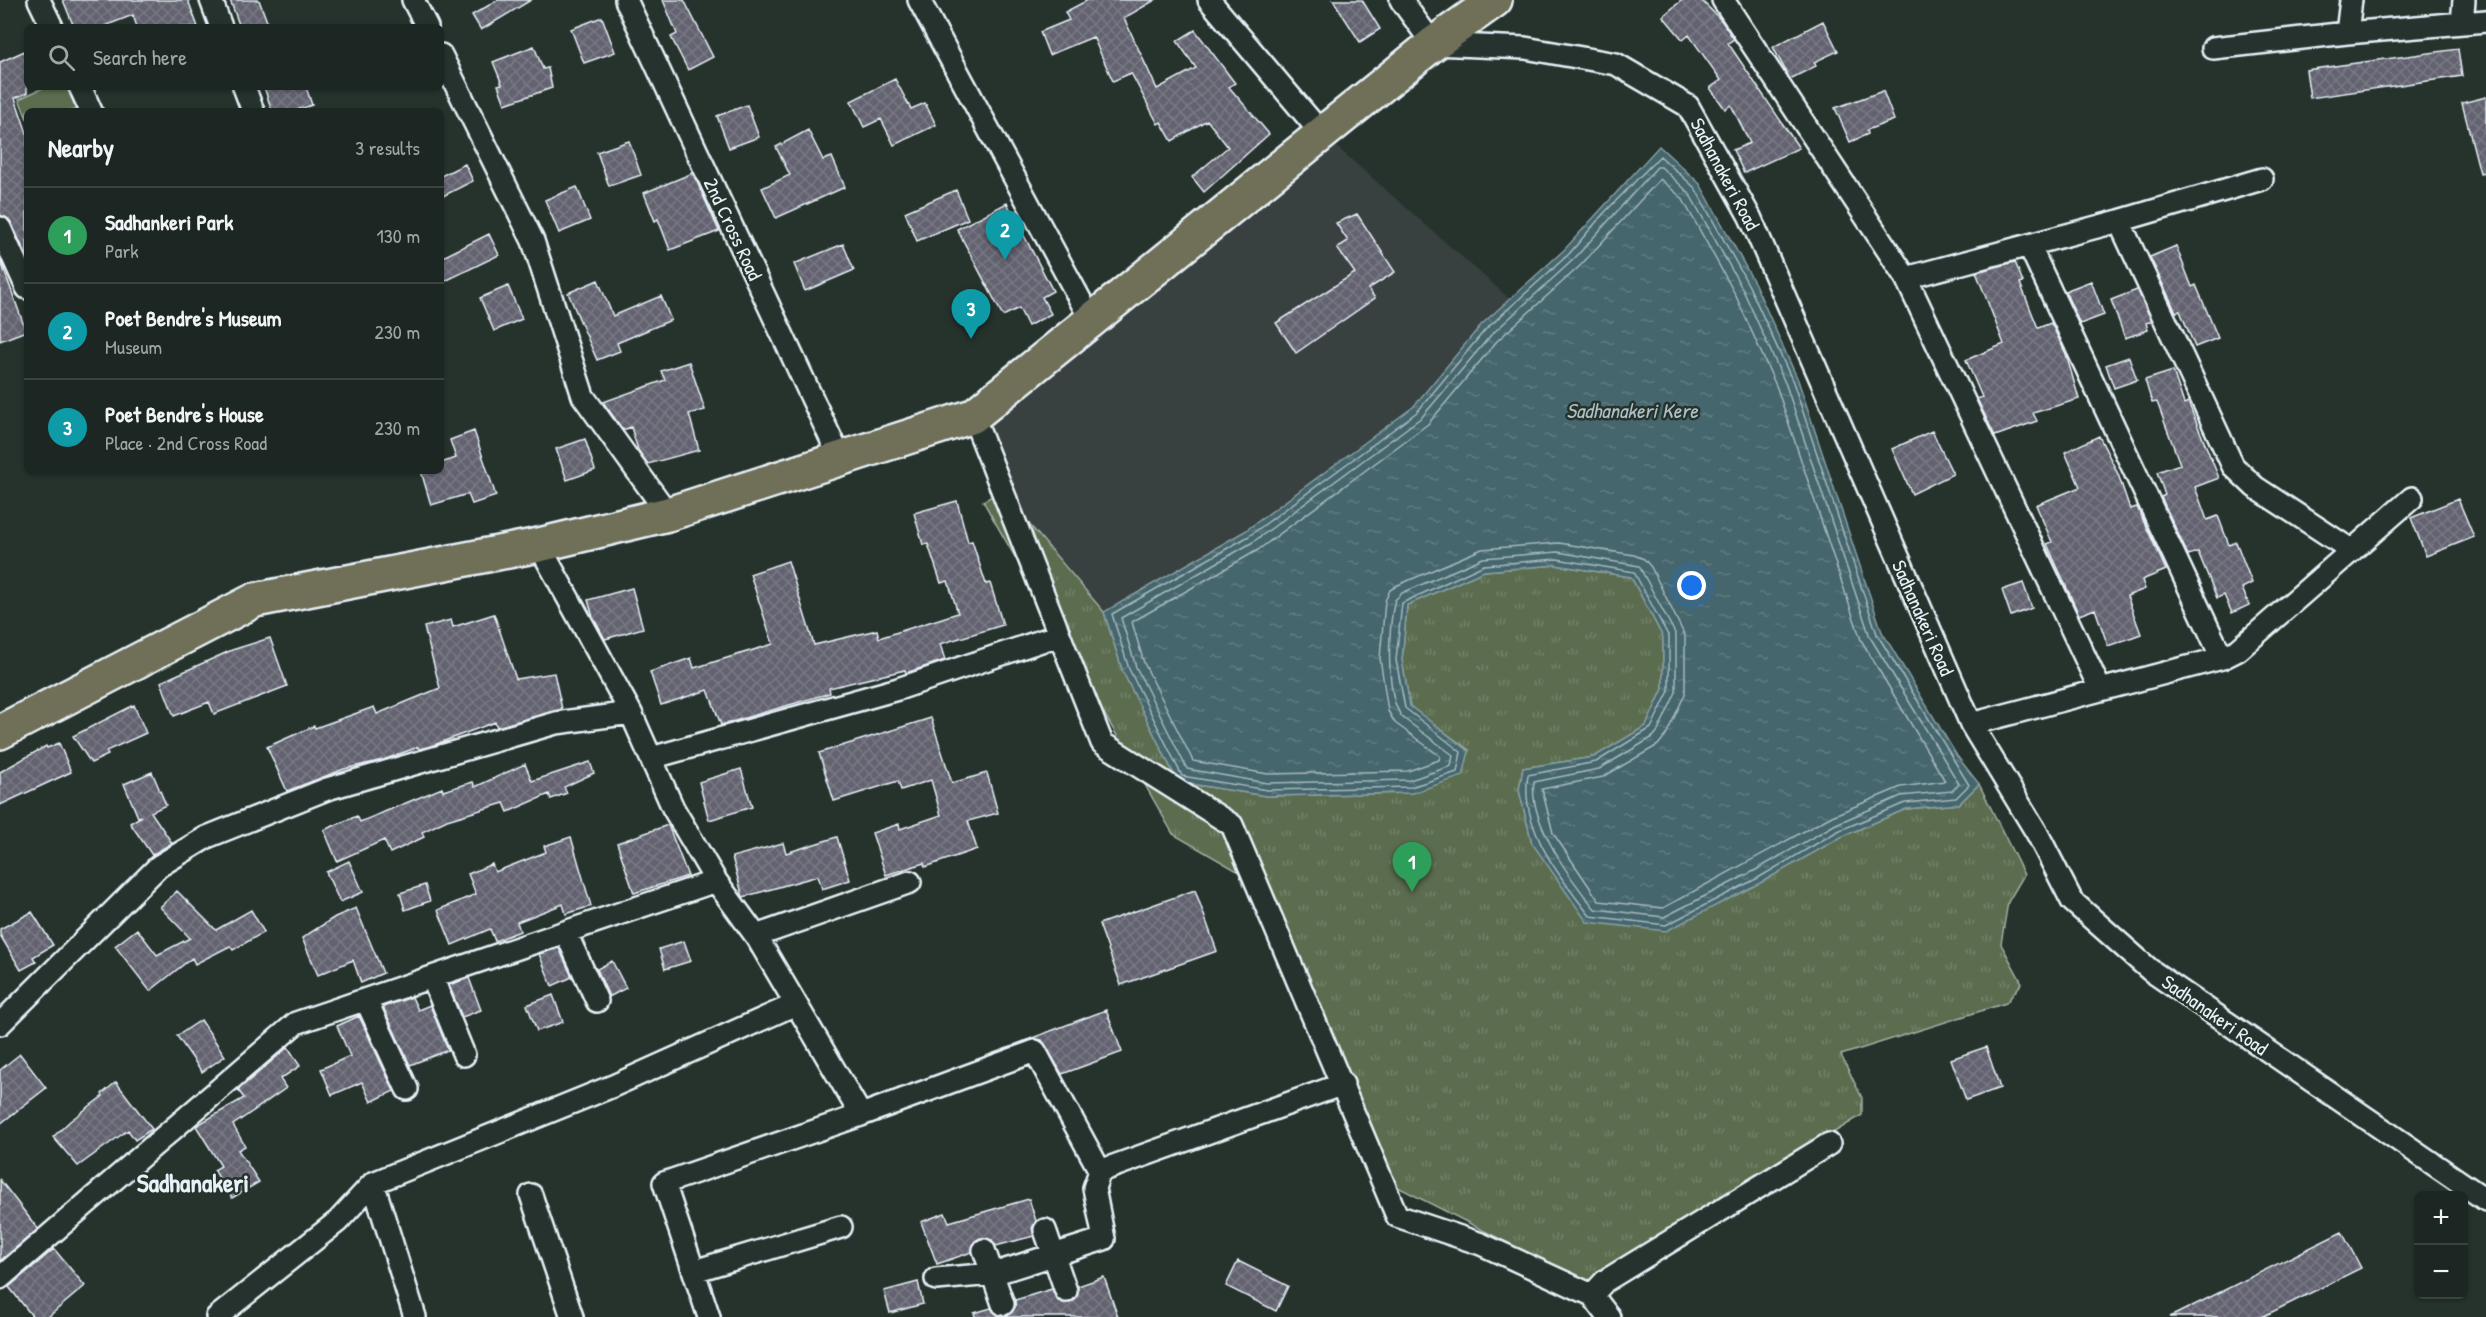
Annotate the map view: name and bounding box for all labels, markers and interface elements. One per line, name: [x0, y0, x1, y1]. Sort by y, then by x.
search box: [24, 24, 444, 90]
icon: search: [45, 41, 78, 74]
text: Search here: [93, 42, 187, 72]
street label: Sadhanakeri Road: [1684, 113, 1767, 235]
text: Nearby: [48, 130, 114, 165]
text: 3 results: [355, 134, 420, 161]
street label: 2nd Cross Road: [698, 173, 769, 285]
text: Sadhankeri Park: [105, 207, 233, 237]
pin: 2: [986, 210, 1024, 260]
text: 1: [64, 222, 71, 249]
text: 130 m: [377, 222, 420, 249]
text: Park: [105, 237, 138, 264]
pin: 3: [952, 290, 990, 339]
text: Poet Bendre's Museum: [105, 303, 282, 333]
text: 2: [63, 318, 72, 345]
text: 230 m: [375, 318, 420, 345]
text: Museum: [105, 333, 162, 360]
water label: Sadhanakeri Kere: [1566, 396, 1699, 425]
text: Poet Bendre's House: [105, 399, 264, 429]
text: 3: [63, 414, 72, 441]
text: 230 m: [375, 414, 420, 441]
text: Place · 2nd Cross Road: [105, 429, 267, 456]
street label: Sadhanakeri Road: [1886, 556, 1961, 680]
your location: [1677, 571, 1706, 600]
pin: 1: [1392, 842, 1432, 892]
street label: Sadhanakeri Road: [2157, 968, 2274, 1061]
district label: Sadhanakeri: [137, 1165, 249, 1200]
map controls: [2414, 1191, 2468, 1299]
button: +: [2414, 1191, 2468, 1245]
button: −: [2414, 1245, 2468, 1299]

